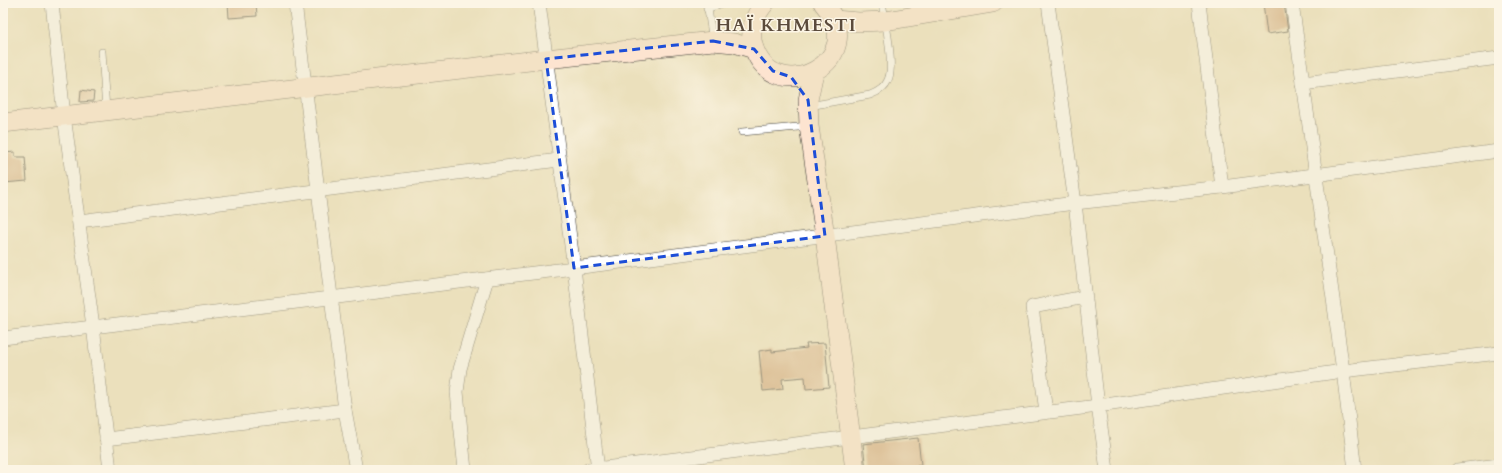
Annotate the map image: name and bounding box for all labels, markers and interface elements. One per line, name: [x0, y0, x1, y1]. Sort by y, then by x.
district label: HAÏ KHMESTI: [715, 13, 857, 38]

